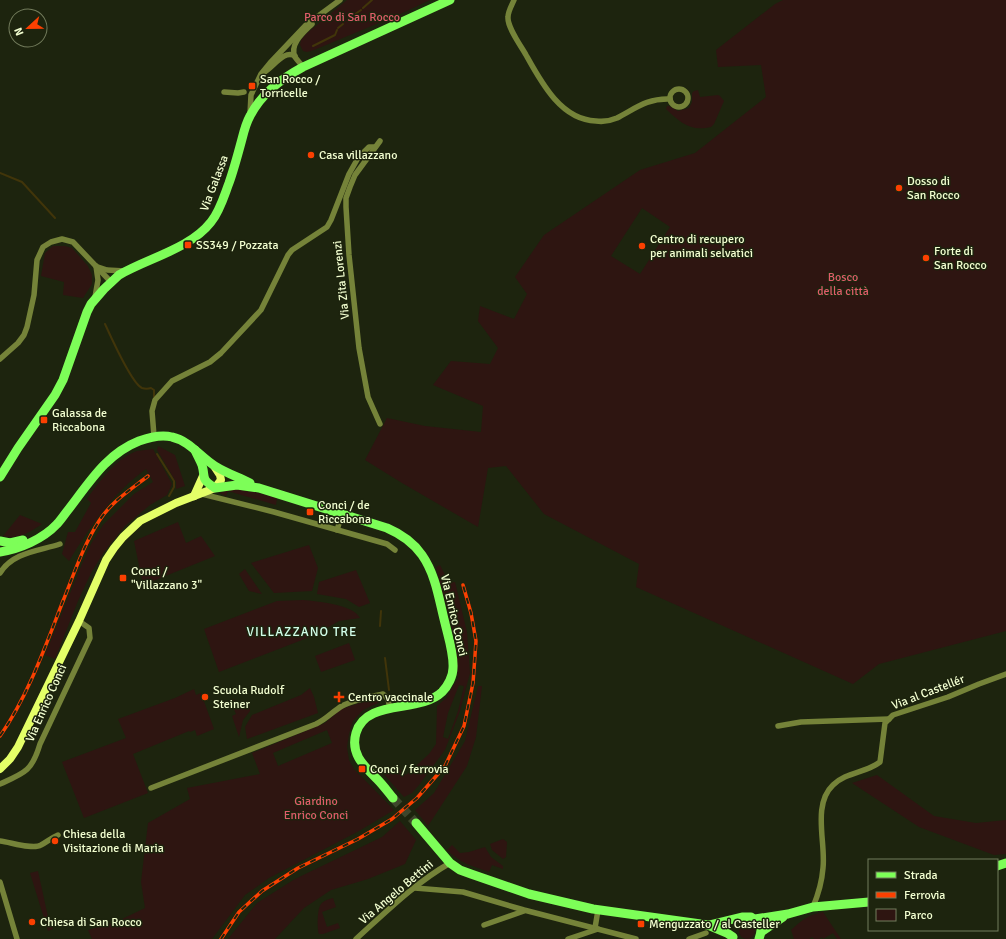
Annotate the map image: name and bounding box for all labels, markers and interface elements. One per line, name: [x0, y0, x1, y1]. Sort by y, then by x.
north arrow: [8, 8, 48, 48]
park label: Parco di San Rocco: [304, 10, 400, 25]
text: N: [12, 26, 27, 38]
place label: San Rocco / Torricelle: [260, 72, 320, 101]
marker: San Rocco / Torricelle: [247, 81, 257, 91]
place label: Casa villazzano: [319, 148, 397, 163]
marker: Casa villazzano: [306, 150, 316, 160]
street label: Via Galassa: [197, 153, 232, 213]
place label: Dosso di San Rocco: [907, 174, 960, 203]
marker: Dosso di San Rocco: [894, 183, 904, 193]
place label: Centro di recupero per animali selvatici: [650, 232, 753, 261]
place label: SS349 / Pozzata: [196, 238, 279, 253]
marker: SS349 / Pozzata: [183, 240, 193, 250]
street label: Via Zita Lorenzi: [330, 240, 353, 320]
marker: Centro di recupero per animali selvatici: [637, 241, 647, 251]
place label: Forte di San Rocco: [934, 244, 987, 273]
marker: Forte di San Rocco: [921, 253, 931, 263]
park label: Bosco della città: [817, 270, 869, 299]
place label: Galassa de Riccabona: [52, 406, 107, 435]
marker: Galassa de Riccabona: [39, 415, 49, 425]
place label: Conci / de Riccabona: [318, 498, 371, 527]
marker: Conci / de Riccabona: [305, 507, 315, 517]
place label: Conci / "Villazzano 3": [131, 564, 202, 593]
marker: Conci / "Villazzano 3": [118, 573, 128, 583]
street label: Via Enrico Conci: [437, 573, 470, 657]
district label: VILLAZZANO TRE: [247, 624, 357, 640]
street label: Via Enrico Conci: [23, 662, 70, 744]
street label: Via al Castellér: [890, 671, 967, 713]
place label: Scuola Rudolf Steiner: [213, 683, 285, 712]
place label: Centro vaccinale: [348, 690, 433, 705]
marker: Centro vaccinale: [333, 691, 345, 703]
marker: Scuola Rudolf Steiner: [200, 692, 210, 702]
place label: Conci / ferrovia: [370, 762, 449, 777]
marker: Conci / ferrovia: [357, 764, 367, 774]
park label: Giardino Enrico Conci: [284, 794, 348, 823]
place label: Chiesa della Visitazione di Maria: [63, 827, 164, 856]
marker: Chiesa della Visitazione di Maria: [50, 836, 60, 846]
street label: Via Angelo Bettini: [356, 857, 436, 928]
legend: [868, 859, 998, 931]
text: Strada: [904, 868, 938, 883]
text: Ferrovia: [904, 888, 945, 903]
text: Parco: [904, 908, 933, 923]
place label: Chiesa di San Rocco: [40, 915, 142, 930]
marker: Chiesa di San Rocco: [27, 917, 37, 927]
place label: Menguzzato / al Casteller: [649, 917, 780, 932]
marker: Menguzzato / al Casteller: [636, 919, 646, 929]

